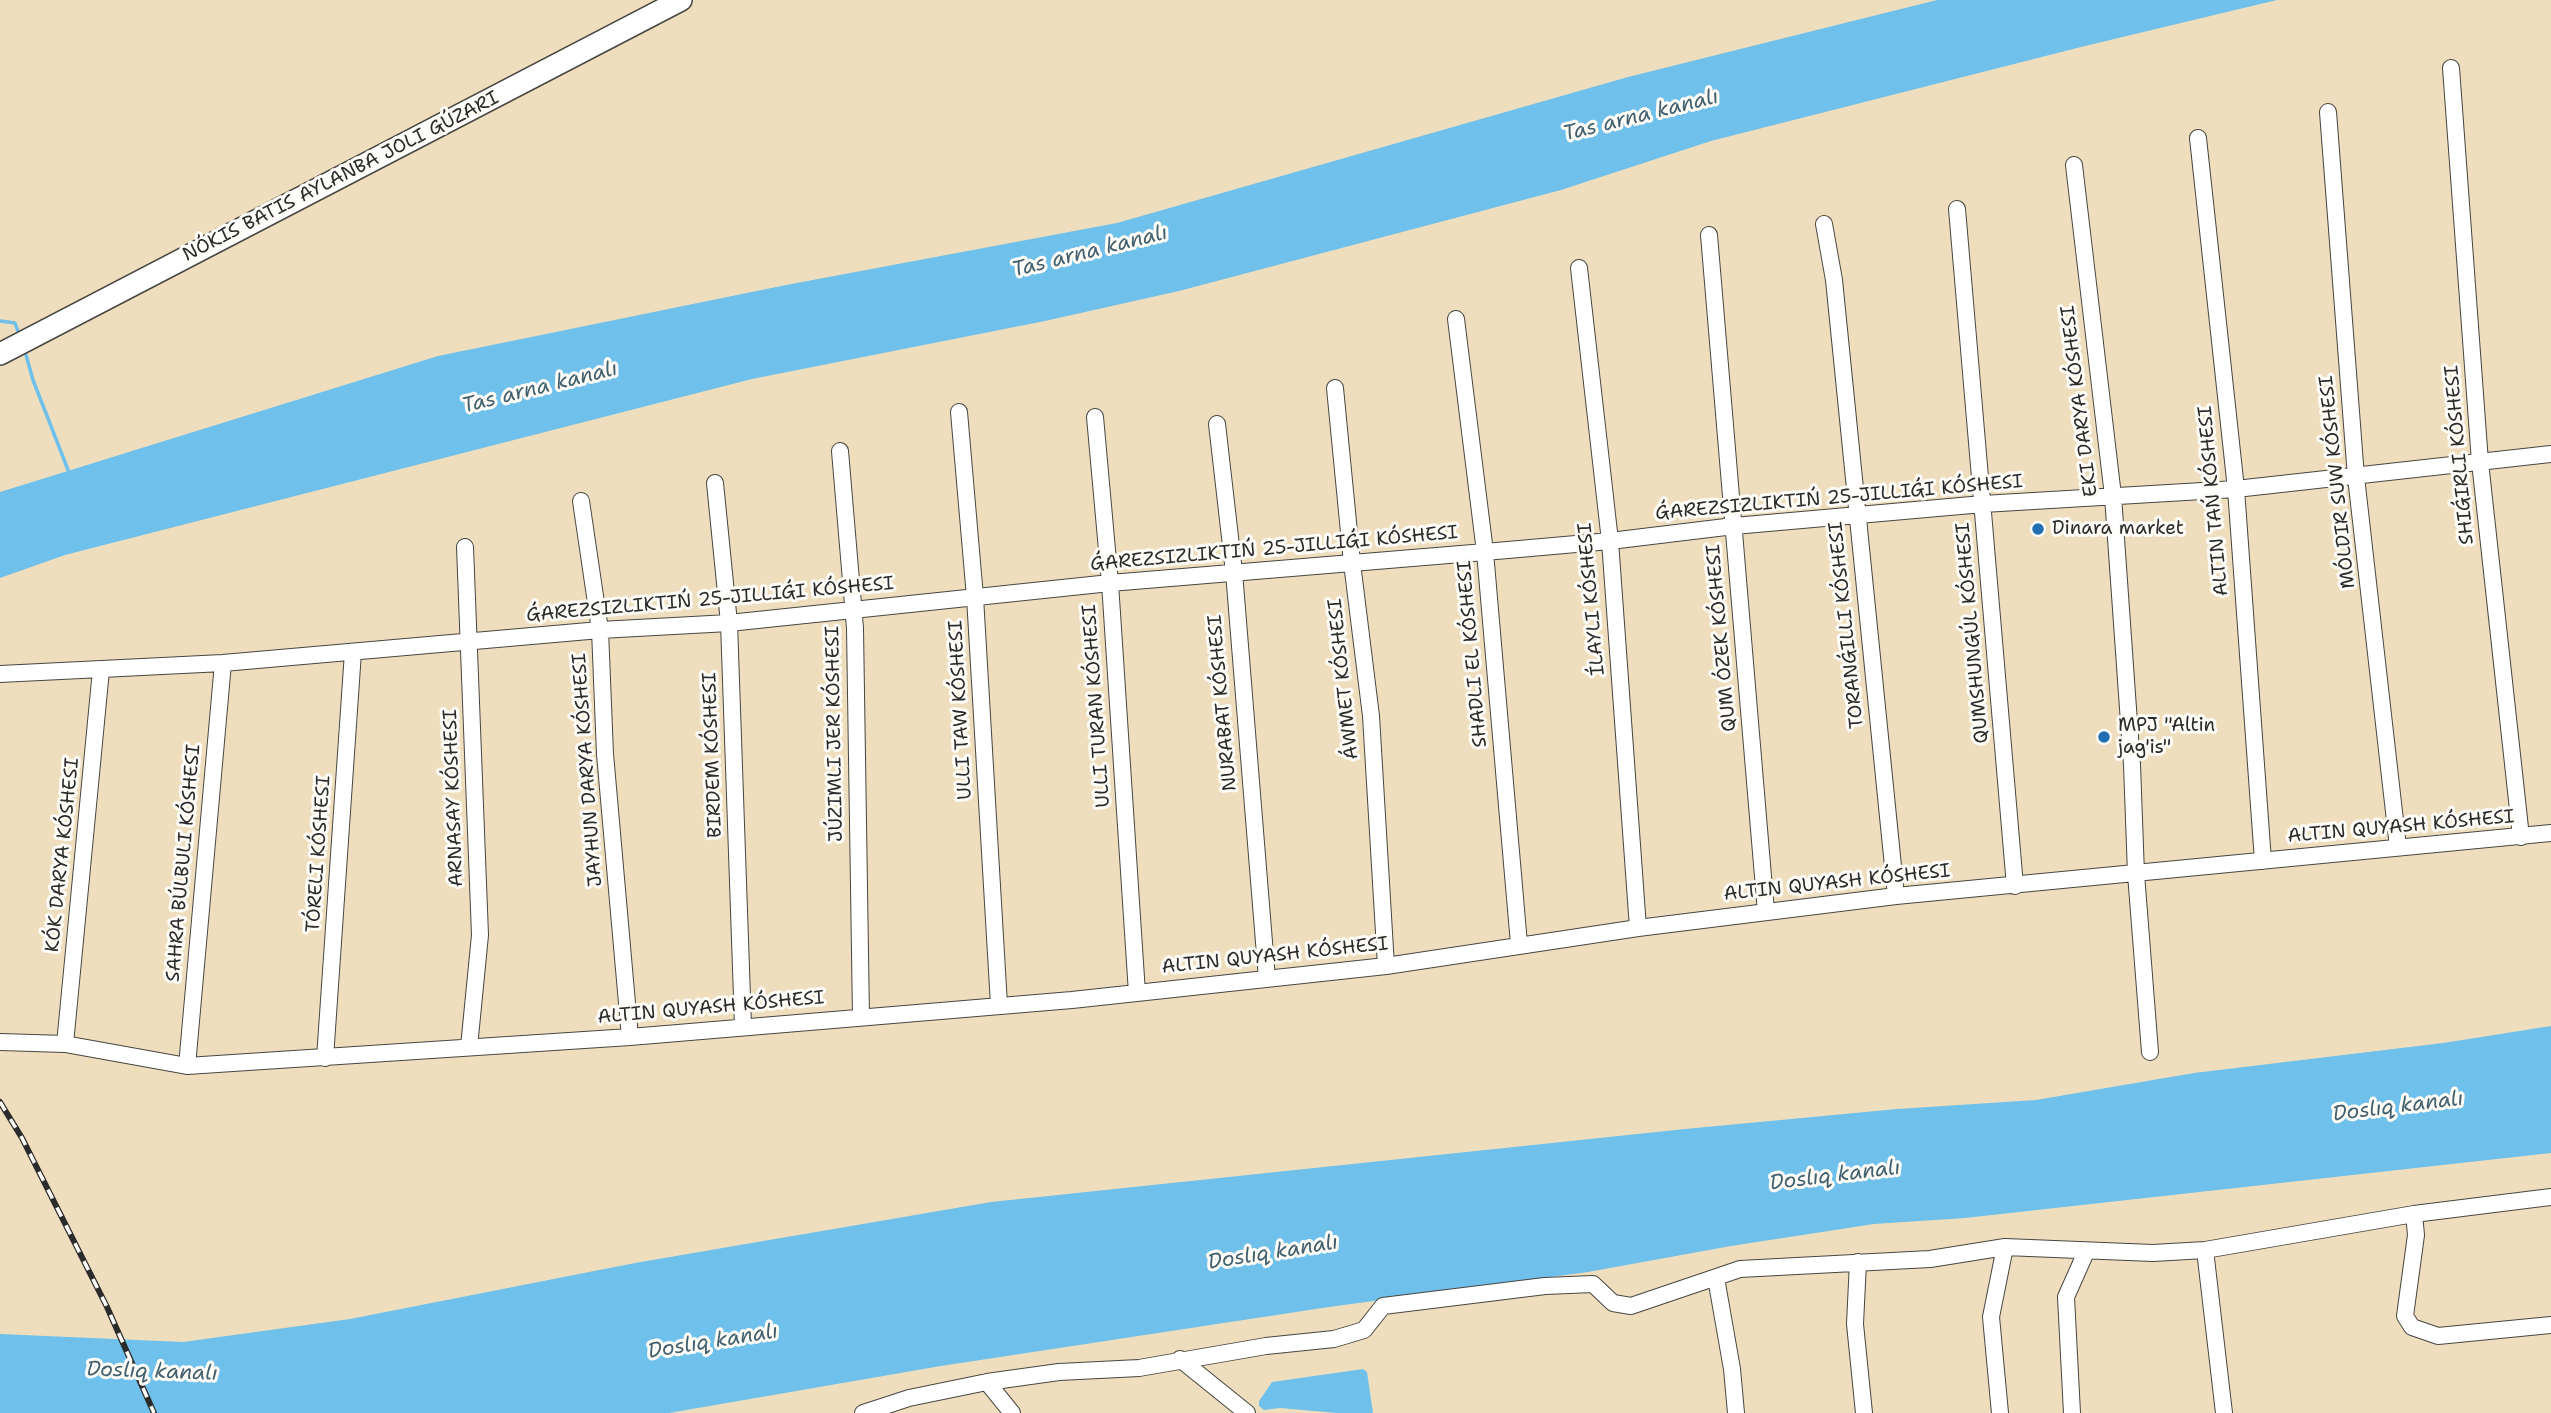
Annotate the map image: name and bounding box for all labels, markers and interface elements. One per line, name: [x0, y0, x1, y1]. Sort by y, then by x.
water label: Tas arna kanalı: [1561, 85, 1721, 147]
street label: NÓKIS BATIS AYLANBA JOLI GÚZARI: [179, 87, 503, 267]
water label: Tas arna kanalı: [1010, 221, 1170, 283]
street label: EKI DARYA KÓSHESI: [2057, 304, 2103, 498]
water label: Tas arna kanalı: [460, 357, 620, 419]
street label: SHIǴIRLI KÓSHESI: [2441, 364, 2479, 546]
street label: MÓLDIR SUW KÓSHESI: [2315, 374, 2361, 590]
street label: ALTIN TAŃ KÓSHESI: [2194, 405, 2234, 597]
street label: ǴAREZSIZLIKTIŃ 25-JILLIǴI KÓSHESI: [1654, 471, 2024, 525]
place label: Dinara market: [2052, 518, 2184, 540]
street label: TORANǴILLI KÓSHESI: [1825, 520, 1869, 730]
marker: Dinara market: [2030, 521, 2046, 537]
street label: ǴAREZSIZLIKTIŃ 25-JILLIǴI KÓSHESI: [1089, 522, 1459, 576]
street label: ÍLAYLI KÓSHESI: [1574, 522, 1610, 676]
street label: QUMSHUNGÚL KÓSHESI: [1952, 522, 1994, 744]
street label: QUM ÓZEK KÓSHESI: [1702, 543, 1742, 733]
street label: SHADLI EL KÓSHESI: [1453, 560, 1493, 748]
street label: ǴAREZSIZLIKTIŃ 25-JILLIǴI KÓSHESI: [525, 573, 895, 627]
street label: ÁWMET KÓSHESI: [1324, 597, 1364, 761]
street label: ULLI TURAN KÓSHESI: [1079, 604, 1115, 808]
street label: NURABAT KÓSHESI: [1204, 614, 1242, 792]
street label: ULLI TAW KÓSHESI: [945, 620, 977, 800]
street label: JÚZIMLI JER KÓSHESI: [822, 626, 848, 842]
street label: JAYHUN DARYA KÓSHESI: [568, 652, 608, 888]
street label: BIRDEM KÓSHESI: [699, 672, 727, 838]
street label: ARNASAY KÓSHESI: [440, 709, 468, 887]
place label: MPJ "Altin jag'is": [2118, 715, 2215, 759]
marker: MPJ "Altin jag'is": [2096, 729, 2112, 745]
street label: SAHRA BÚLBULI KÓSHESI: [162, 743, 206, 983]
street label: KÓK DARYA KÓSHESI: [41, 757, 85, 953]
street label: TÓRELI KÓSHESI: [302, 775, 336, 933]
street label: ALTIN QUYASH KÓSHESI: [2287, 806, 2515, 848]
street label: ALTIN QUYASH KÓSHESI: [1723, 860, 1951, 906]
street label: ALTIN QUYASH KÓSHESI: [1161, 933, 1389, 979]
street label: ALTIN QUYASH KÓSHESI: [597, 987, 825, 1029]
water label: Doslıq kanalı: [2331, 1086, 2465, 1128]
water label: Doslıq kanalı: [1768, 1155, 1902, 1197]
water label: Doslıq kanalı: [1206, 1230, 1340, 1276]
water label: Doslıq kanalı: [646, 1319, 780, 1365]
water label: Doslıq kanalı: [86, 1357, 218, 1387]

